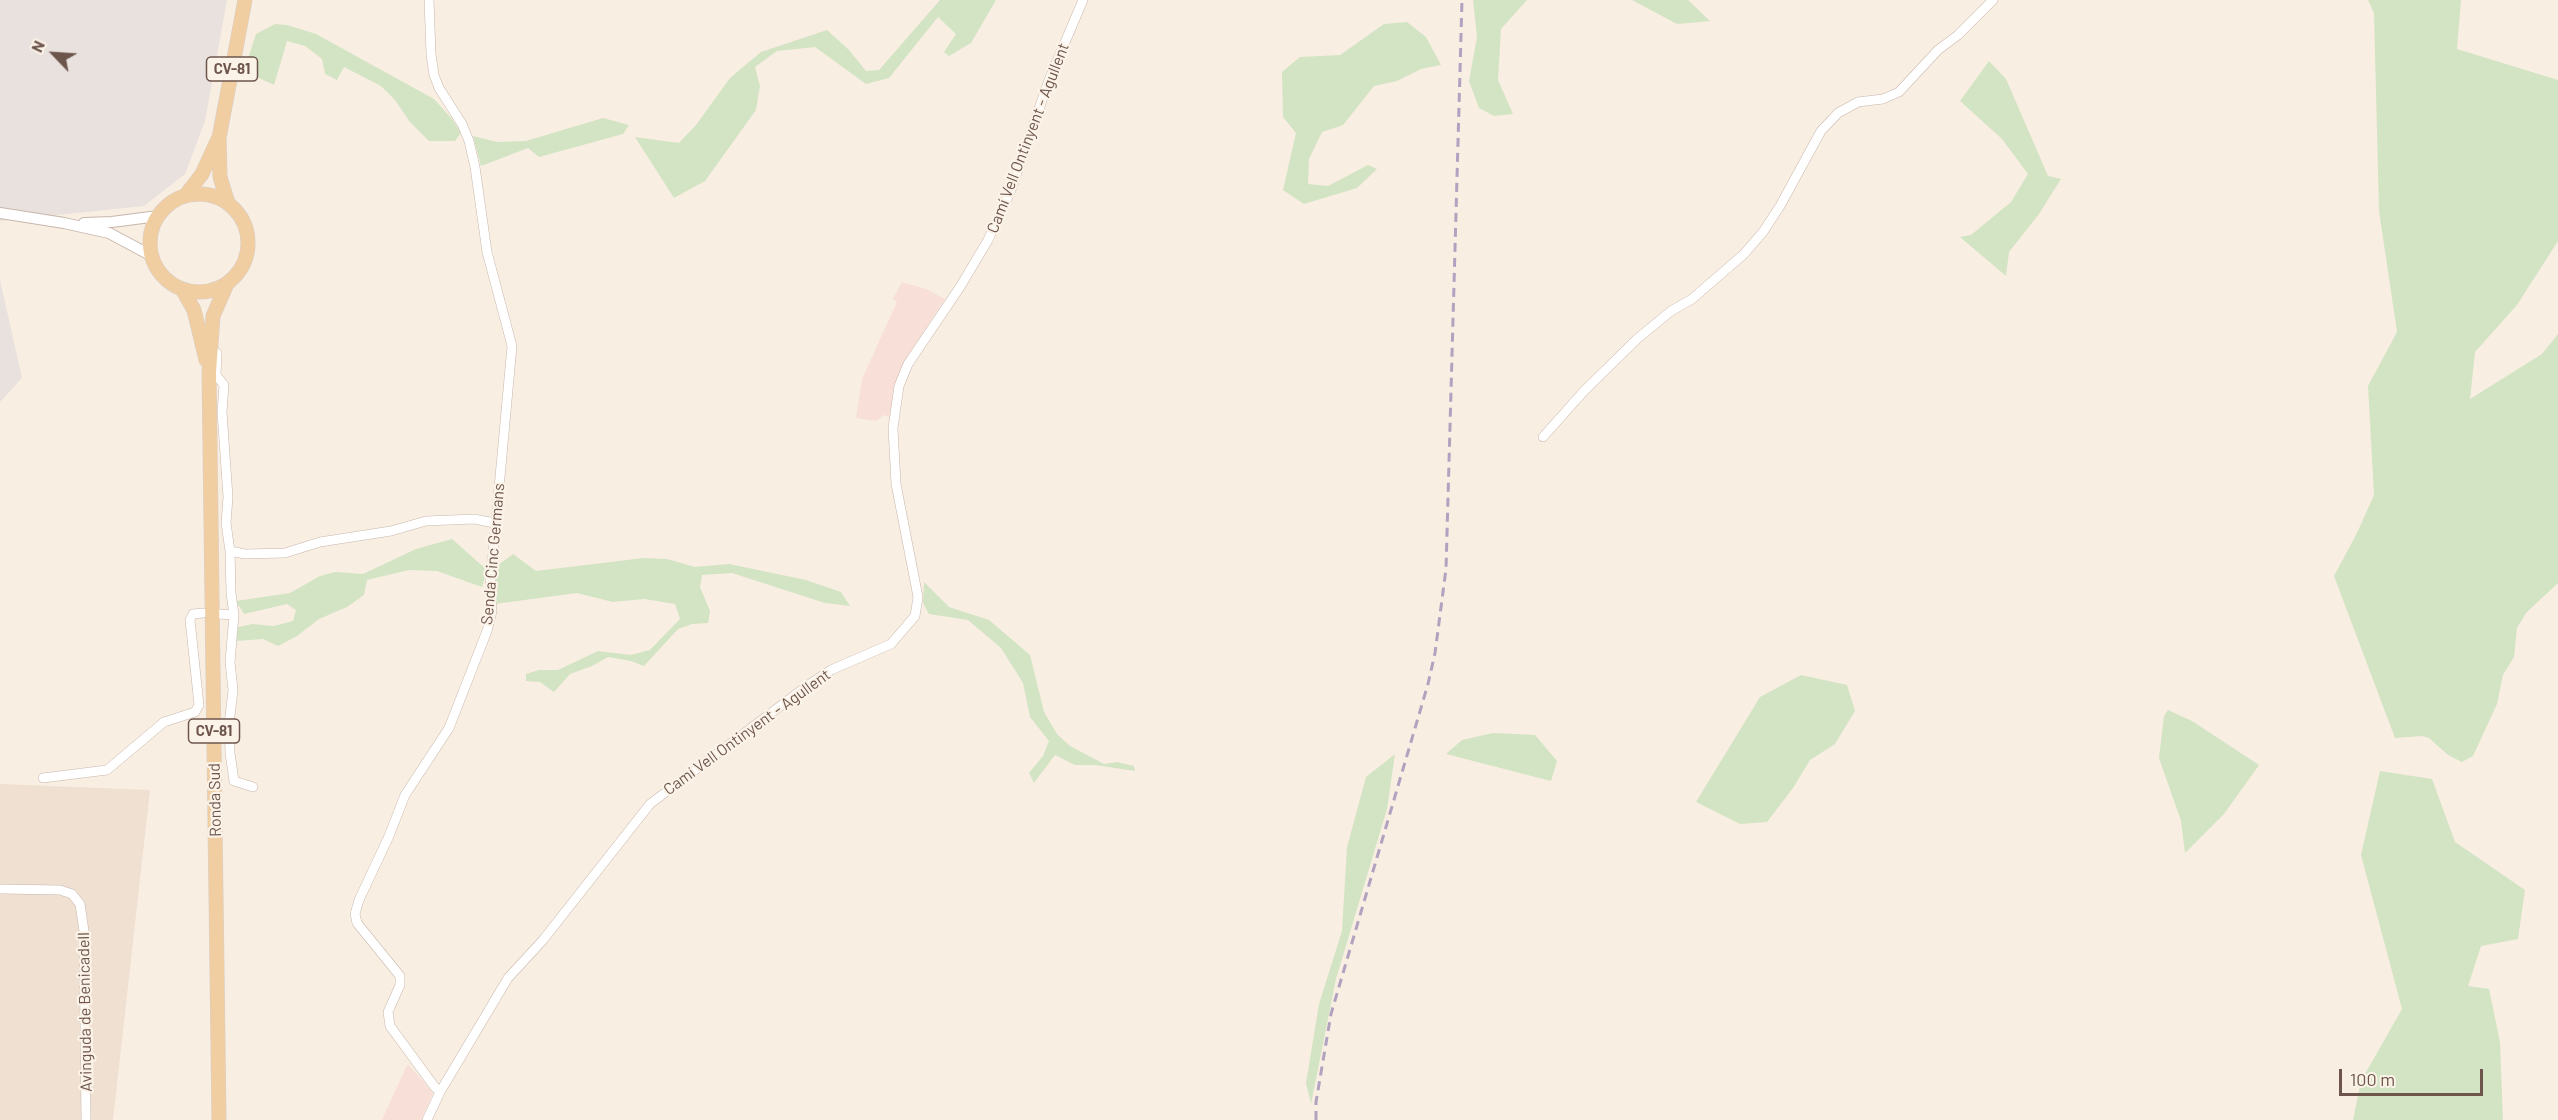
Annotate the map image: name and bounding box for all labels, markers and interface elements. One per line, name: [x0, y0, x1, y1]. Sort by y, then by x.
north arrow: [24, 24, 84, 84]
text: N: [26, 37, 48, 55]
street label: Camí Vell Ontinyent - Agullent: [983, 40, 1073, 236]
road number: CV-81: [206, 57, 258, 81]
street label: Senda Cinc Germans: [477, 482, 509, 626]
street label: Camí Vell Ontinyent - Agullent: [660, 665, 834, 799]
road number: CV-81: [188, 719, 240, 743]
street label: Ronda Sud: [205, 763, 225, 837]
street label: Avinguda de Benicadell: [74, 932, 96, 1092]
scale bar: [2342, 1057, 2486, 1095]
text: 100 m: [2350, 1068, 2395, 1090]

